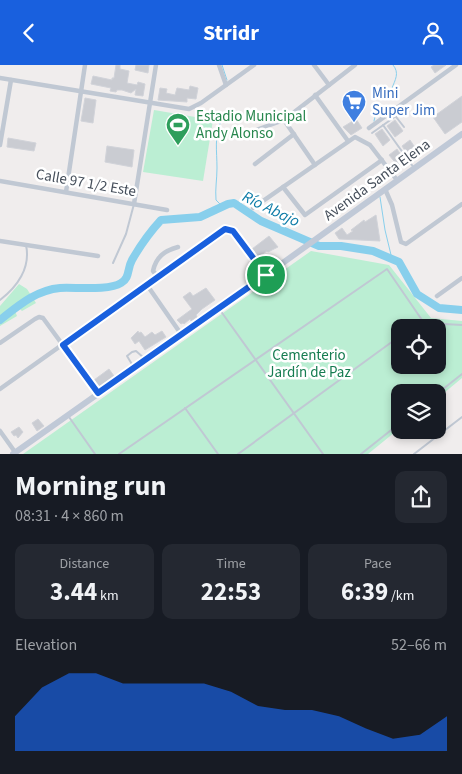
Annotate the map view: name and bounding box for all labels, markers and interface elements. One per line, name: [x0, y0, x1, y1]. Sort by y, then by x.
text: Stridr: [203, 17, 259, 49]
icon: back: [15, 19, 43, 47]
icon: person: [419, 19, 447, 47]
place label: Mini Super Jim: [372, 83, 435, 121]
supermarket icon: Mini Super Jim: [341, 89, 367, 123]
place label: Estadio Municipal Andy Alonso: [196, 106, 307, 144]
sports icon: Estadio Municipal Andy Alonso: [165, 112, 191, 146]
street label: Avenida Santa Elena: [319, 134, 435, 226]
street label: Calle 97 1/2 Este: [34, 164, 138, 202]
water label: Río Abajo: [239, 186, 303, 232]
pin: [245, 254, 287, 296]
icon: arrive: [252, 261, 280, 289]
map controls: [391, 319, 446, 439]
button: locate: [391, 319, 446, 374]
park label: Cementerio Jardín de Paz: [267, 345, 351, 383]
button: layers: [391, 384, 446, 439]
text: Morning run: [15, 466, 166, 506]
button: share: [395, 471, 447, 523]
text: 08:31 · 4 × 860 m: [15, 505, 124, 527]
text: Distance: [59, 554, 109, 574]
text: Time: [216, 554, 246, 574]
text: Pace: [364, 554, 391, 574]
text: 3.44: [50, 574, 97, 610]
text: 22:53: [201, 574, 261, 610]
text: 6:39: [341, 574, 388, 610]
text: km: [97, 586, 119, 606]
text: /km: [388, 586, 414, 606]
text: Elevation: [15, 634, 77, 656]
text: 52–66 m: [391, 634, 447, 656]

